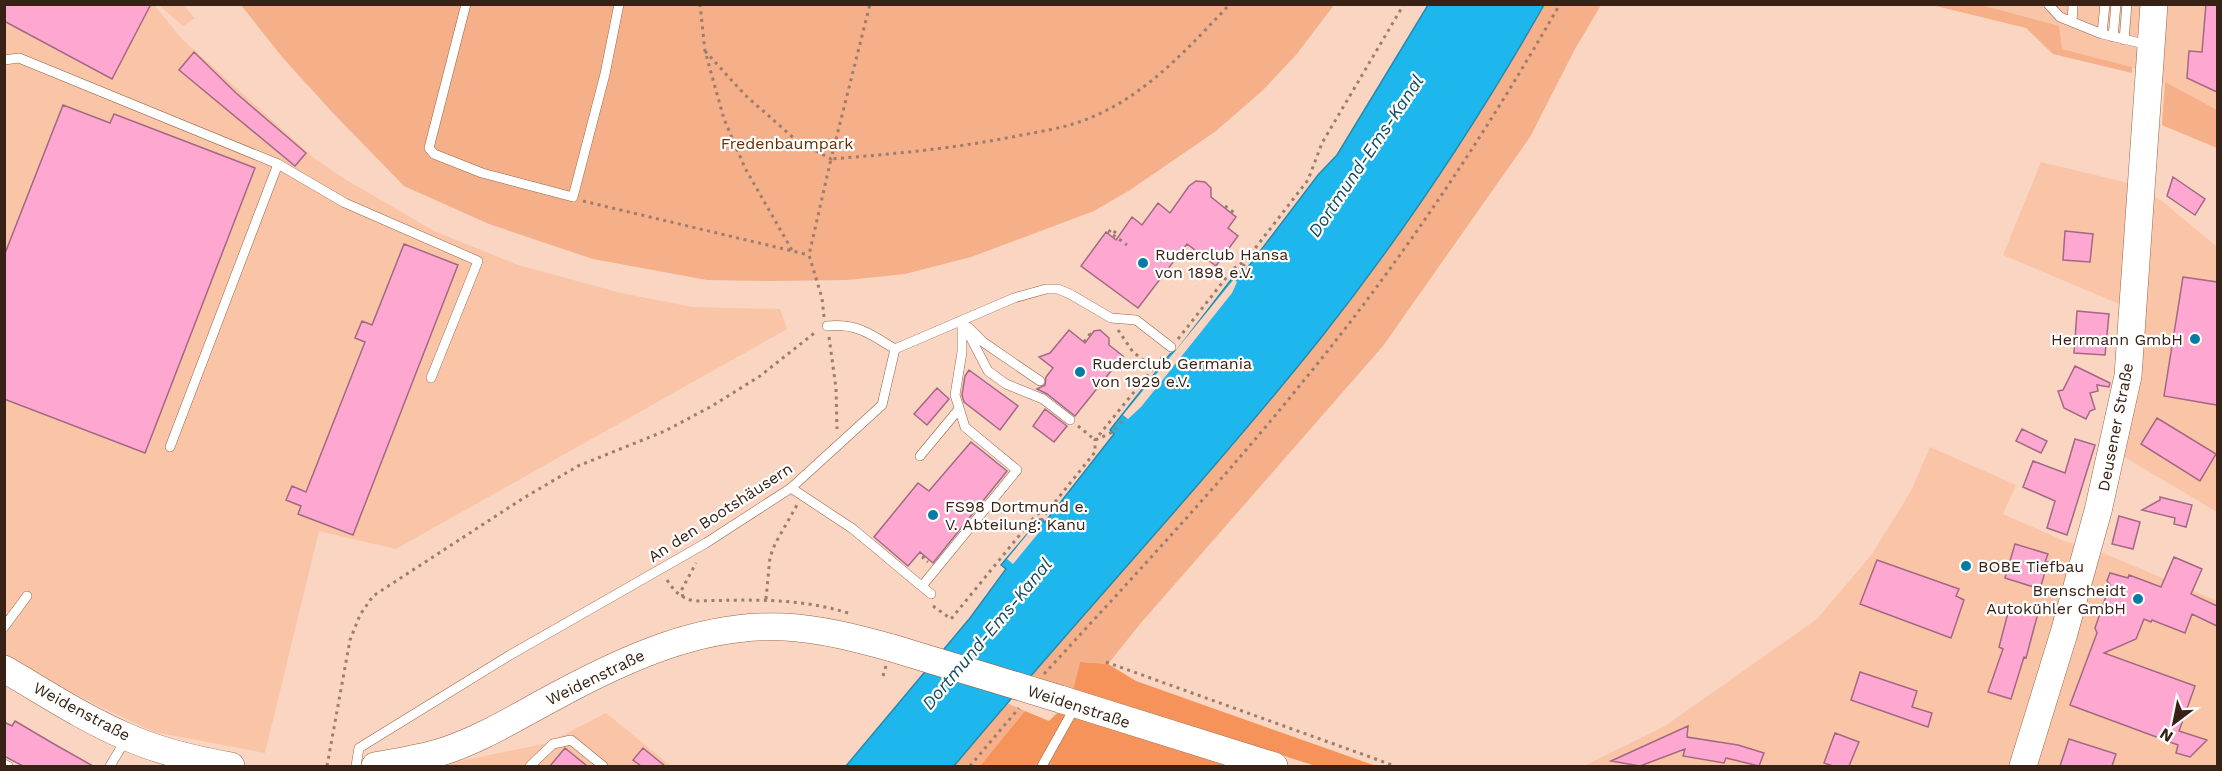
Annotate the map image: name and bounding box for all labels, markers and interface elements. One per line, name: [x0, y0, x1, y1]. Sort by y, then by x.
water label: Dortmund-Ems-Kanal: [1303, 71, 1428, 241]
park label: Fredenbaumpark: [721, 134, 853, 153]
place label: Ruderclub Hansa von 1898 e.V.: [1155, 245, 1288, 282]
marker: Ruderclub Hansa von 1898 e.V.: [1136, 256, 1150, 270]
place label: Herrmann GmbH: [2051, 330, 2183, 349]
marker: Herrmann GmbH: [2188, 332, 2202, 346]
place label: Ruderclub Germania von 1929 e.V.: [1092, 354, 1252, 391]
street label: Deusener Straße: [2094, 361, 2137, 493]
marker: Ruderclub Germania von 1929 e.V.: [1073, 365, 1087, 379]
street label: An den Bootshäusern: [645, 459, 796, 566]
place label: FS98 Dortmund e. V. Abteilung: Kanu: [945, 497, 1088, 534]
marker: FS98 Dortmund e. V. Abteilung: Kanu: [926, 508, 940, 522]
water label: Dortmund-Ems-Kanal: [917, 554, 1056, 714]
place label: BOBE Tiefbau: [1978, 557, 2084, 576]
marker: BOBE Tiefbau: [1959, 559, 1973, 573]
place label: Brenscheidt Autokühler GmbH: [1986, 581, 2126, 618]
marker: Brenscheidt Autokühler GmbH: [2131, 592, 2145, 606]
street label: Weidenstraße: [543, 645, 648, 709]
street label: Weidenstraße: [30, 678, 134, 745]
street label: Weidenstraße: [1025, 681, 1133, 732]
north arrow: [2144, 693, 2204, 753]
text: N: [2156, 724, 2176, 746]

